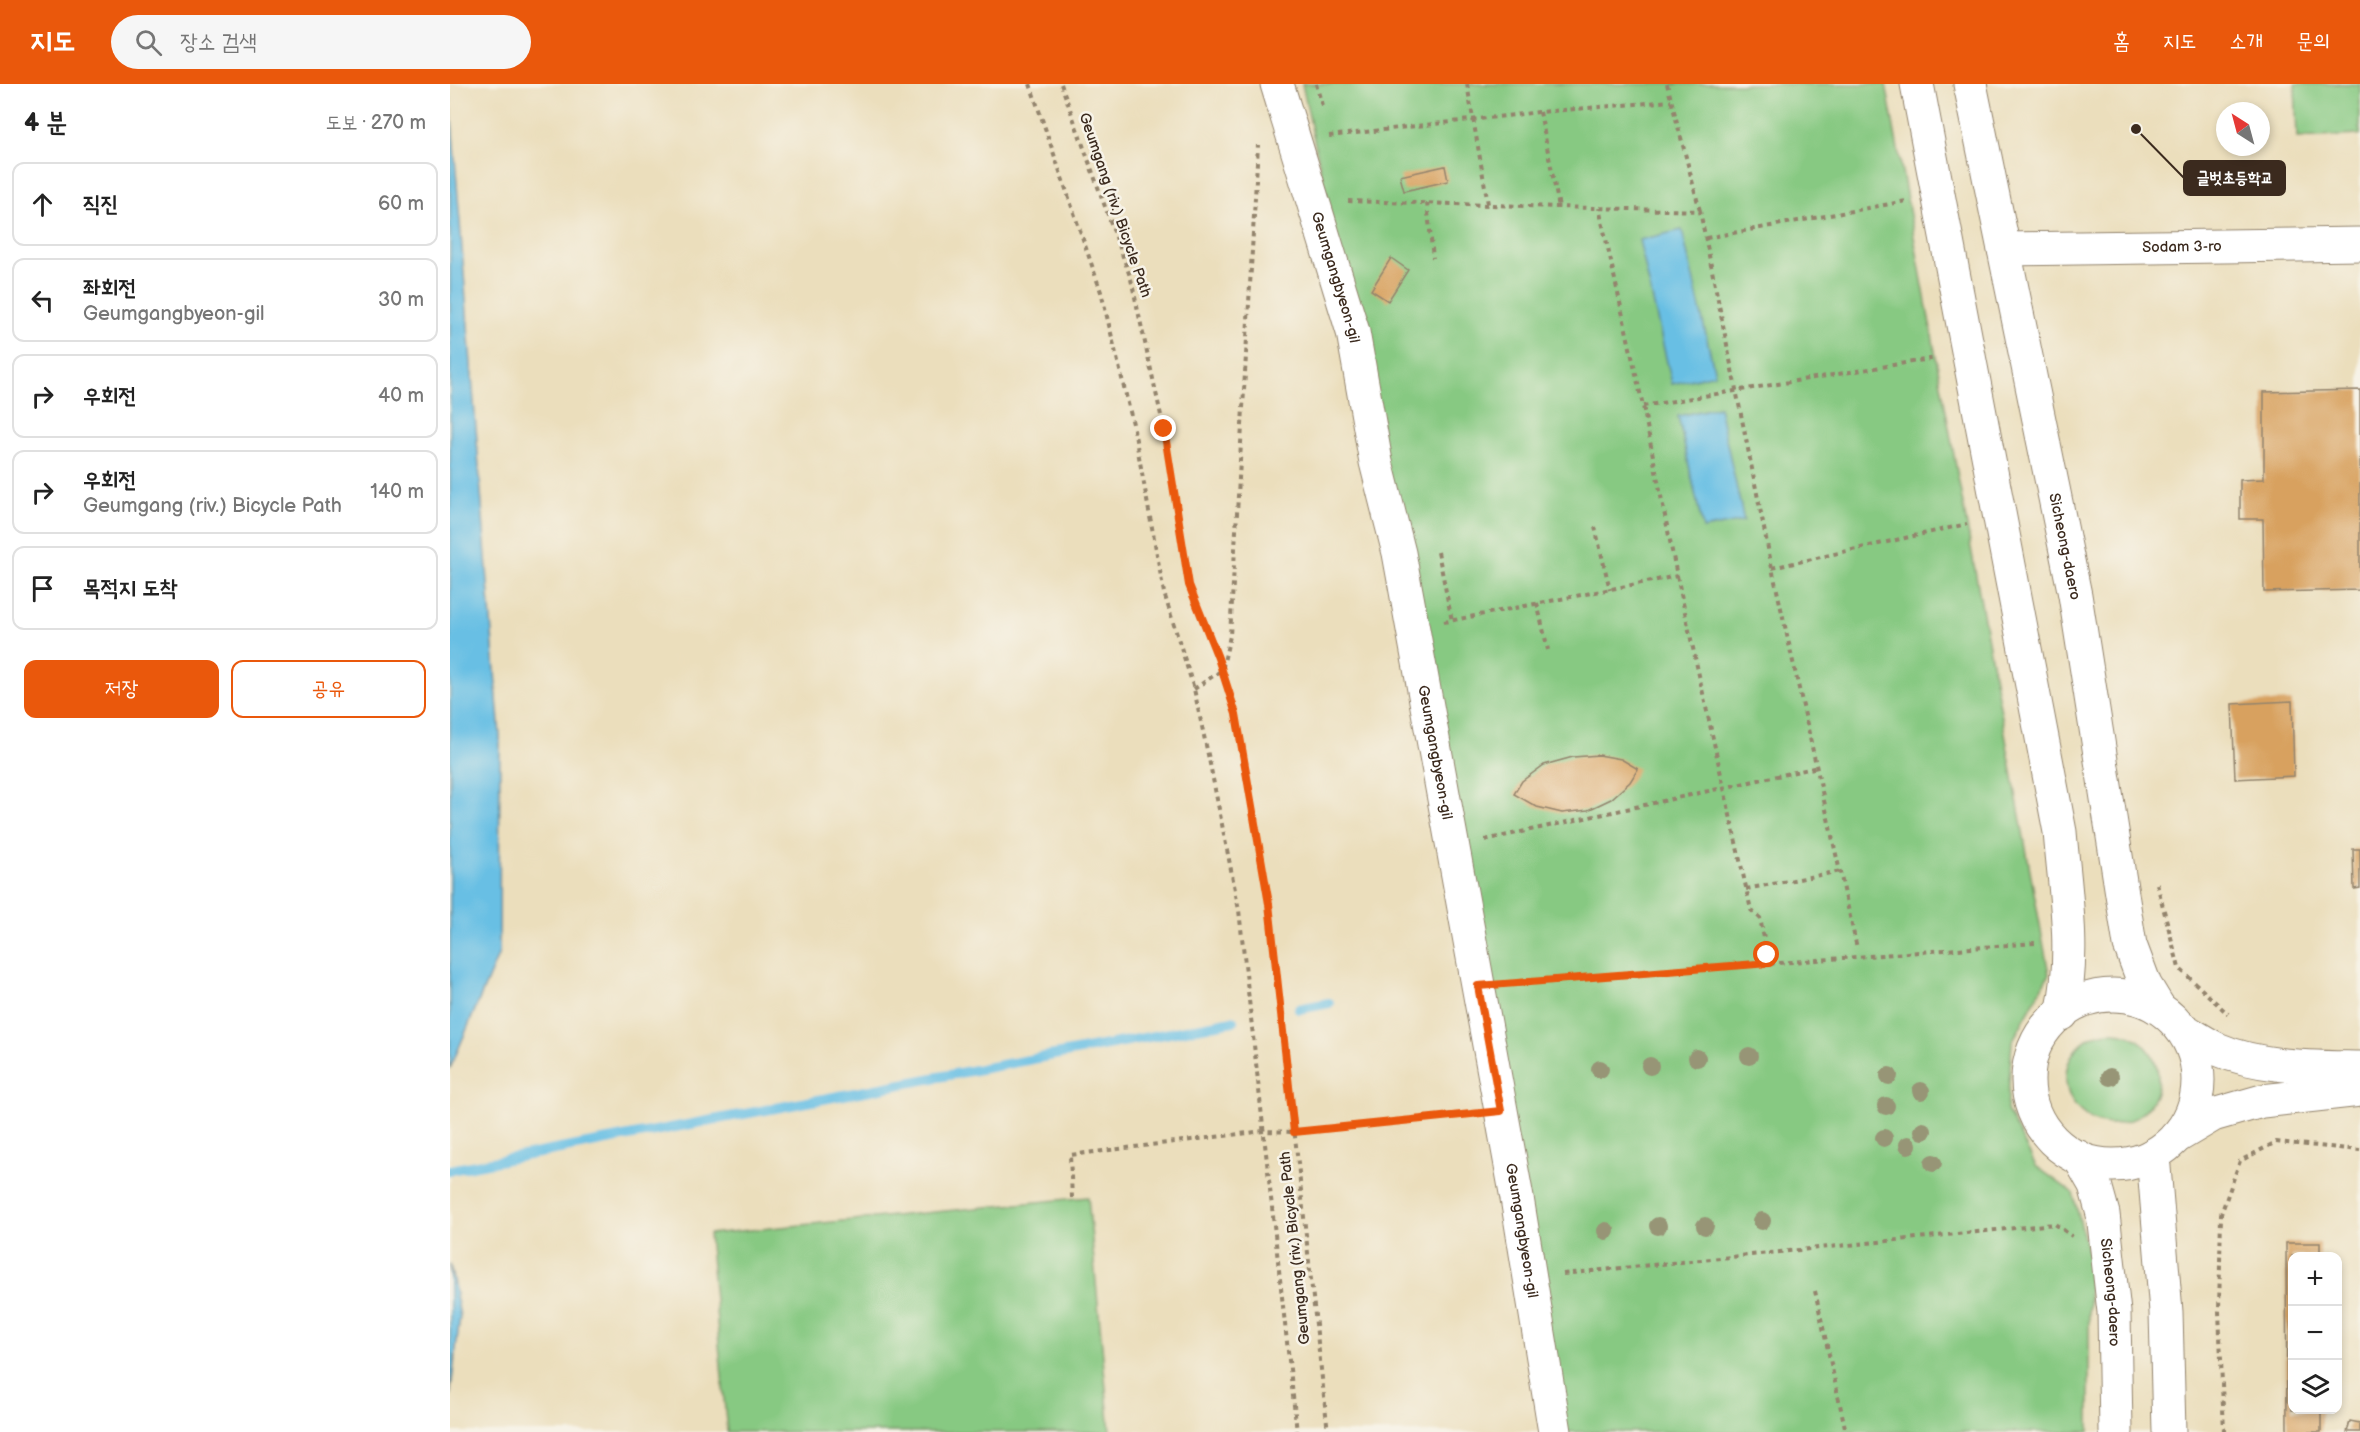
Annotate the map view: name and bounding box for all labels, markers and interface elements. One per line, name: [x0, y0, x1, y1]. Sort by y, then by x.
search box: [111, 15, 531, 69]
text: 지도: [30, 25, 75, 58]
icon: search: [132, 26, 165, 59]
text: 장소 검색: [180, 29, 257, 56]
text: 홈: [2113, 29, 2130, 54]
text: 지도: [2163, 29, 2196, 54]
text: 소개: [2229, 29, 2263, 54]
text: 문의: [2296, 29, 2330, 54]
north arrow: [2216, 102, 2270, 156]
text: 4 분: [24, 108, 67, 139]
street label: Geumgang (riv.) Bicycle Path: [1074, 110, 1156, 300]
text: 도보 · 270 m: [325, 111, 426, 135]
callout: 글벗초등학교: [2184, 161, 2285, 195]
text: 글벗초등학교: [2196, 169, 2274, 188]
icon: ahead: [26, 188, 59, 221]
text: 직진: [83, 191, 118, 218]
text: 60 m: [378, 192, 424, 216]
street label: Geumgangbyeon-gil: [1307, 209, 1364, 344]
street label: Sodam 3-ro: [2142, 236, 2222, 257]
text: 좌회전: [83, 275, 136, 302]
icon: left: [26, 284, 59, 317]
text: 30 m: [378, 288, 424, 312]
text: Geumgangbyeon-gil: [83, 302, 265, 326]
icon: right: [26, 380, 59, 413]
text: 우회전: [83, 383, 136, 410]
text: 40 m: [378, 384, 424, 408]
route end: [1150, 415, 1176, 441]
text: 우회전: [83, 467, 136, 494]
icon: right: [26, 476, 59, 509]
text: 140 m: [370, 480, 424, 504]
street label: Sicheong-daero: [2045, 491, 2085, 601]
text: Geumgang (riv.) Bicycle Path: [83, 494, 342, 518]
icon: arrive: [26, 572, 59, 605]
text: 목적지 도착: [83, 575, 177, 602]
button: 저장: [24, 660, 219, 718]
button: 공유: [231, 660, 426, 718]
street label: Geumgangbyeon-gil: [1414, 684, 1457, 821]
route start: [1753, 941, 1779, 967]
street label: Geumgang (riv.) Bicycle Path: [1275, 1150, 1315, 1346]
street label: Geumgangbyeon-gil: [1501, 1162, 1543, 1299]
street label: Sicheong-daero: [2096, 1237, 2124, 1347]
map controls: [2288, 1252, 2342, 1414]
button: +: [2288, 1252, 2342, 1306]
button: −: [2288, 1306, 2342, 1360]
button: layers: [2288, 1360, 2342, 1414]

